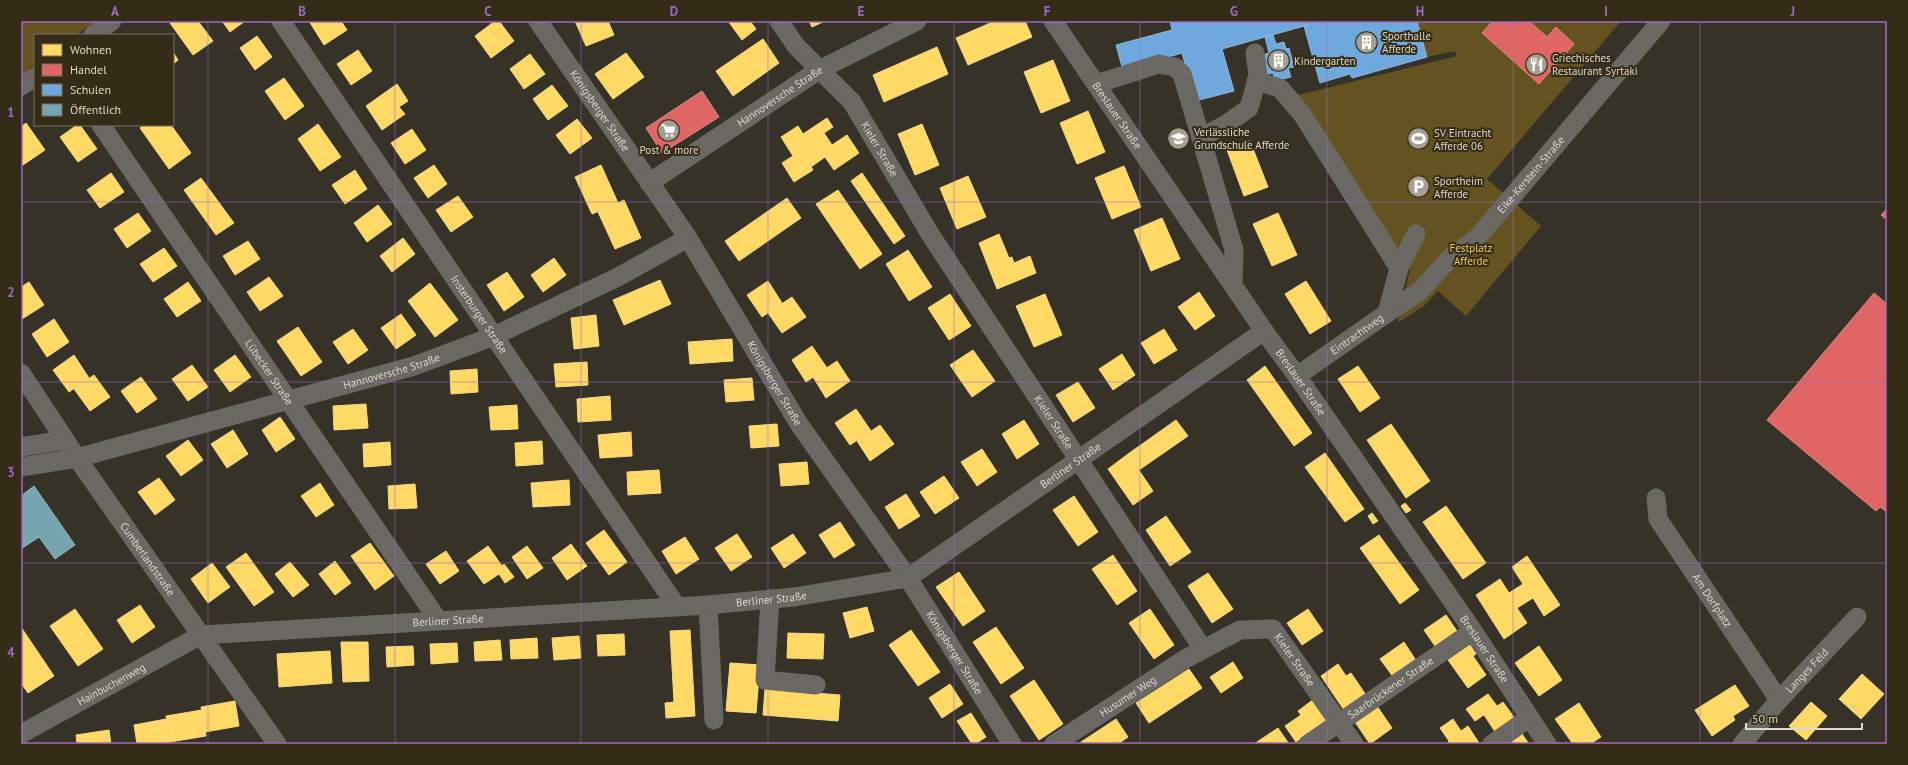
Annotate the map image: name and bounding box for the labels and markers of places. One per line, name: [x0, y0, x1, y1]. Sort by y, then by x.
building icon: Sporthalle Afferde: [1353, 29, 1379, 55]
place label: Sporthalle Afferde: [1382, 29, 1431, 56]
building icon: Kindergarten: [1265, 48, 1291, 74]
restaurant icon: Griechisches Restaurant Syrtaki: [1524, 51, 1550, 77]
place label: Griechisches Restaurant Syrtaki: [1552, 51, 1638, 78]
place label: Kindergarten: [1294, 54, 1356, 68]
supermarket icon: Post & more: [656, 117, 682, 143]
school or university icon: Verlässliche Grundschule Afferde: [1165, 125, 1191, 151]
place label: Verlässliche Grundschule Afferde: [1193, 125, 1290, 152]
sports icon: SV Eintracht Afferde 06: [1405, 126, 1431, 152]
place label: SV Eintracht Afferde 06: [1434, 126, 1491, 153]
place label: Post & more: [640, 143, 699, 157]
parking icon: Sportheim Afferde: [1406, 174, 1432, 200]
place label: Sportheim Afferde: [1434, 174, 1483, 201]

